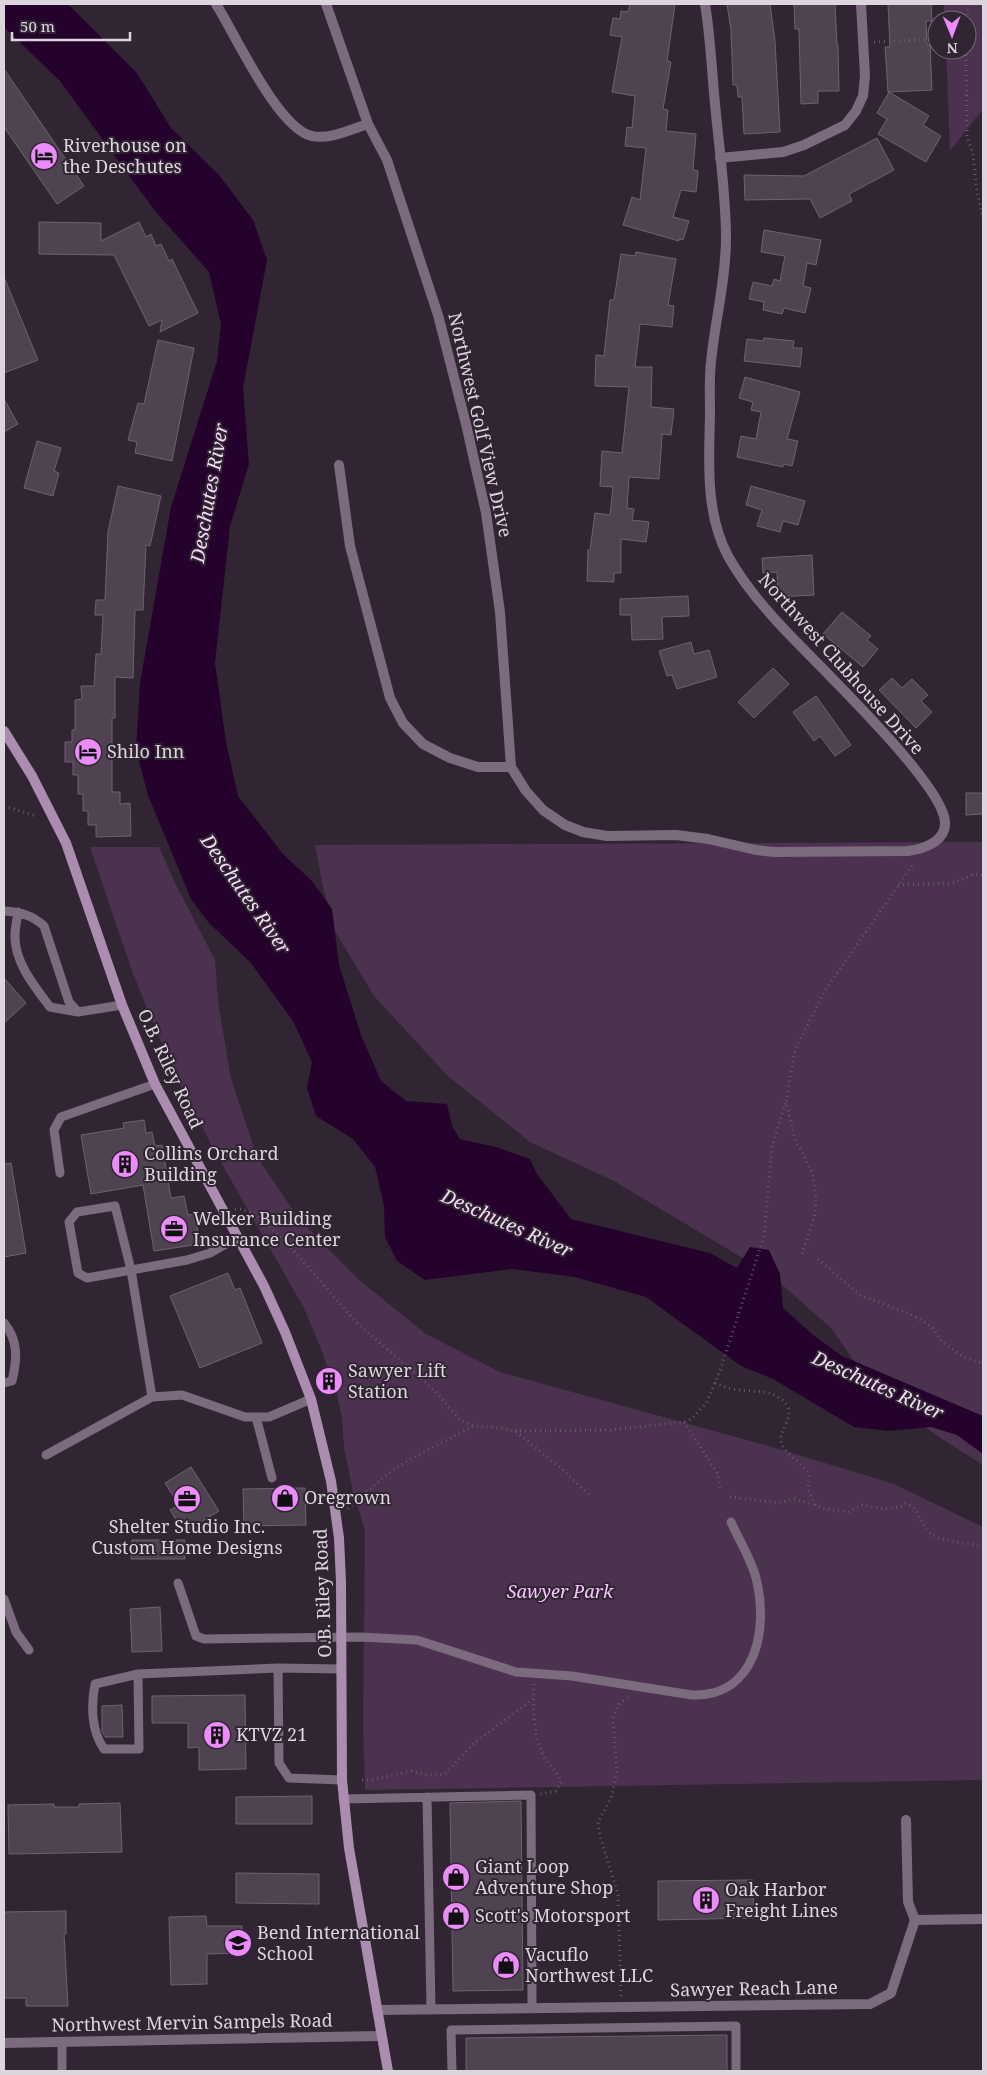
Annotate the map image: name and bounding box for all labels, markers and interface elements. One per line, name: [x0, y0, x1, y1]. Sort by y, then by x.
scale bar: [12, 10, 130, 42]
north arrow: [927, 10, 977, 60]
text: 50 m: [20, 16, 55, 36]
text: N: [947, 39, 958, 58]
place label: Riverhouse on the Deschutes: [63, 133, 187, 178]
hotel icon: Riverhouse on the Deschutes: [29, 141, 59, 171]
street label: Northwest Golf View Drive: [443, 310, 519, 539]
water label: Deschutes River: [184, 421, 234, 566]
street label: Northwest Clubhouse Drive: [754, 567, 930, 759]
hotel icon: Shilo Inn: [73, 737, 103, 767]
place label: Shilo Inn: [107, 739, 185, 763]
water label: Deschutes River: [194, 828, 297, 959]
street label: O.B. Riley Road: [133, 1005, 209, 1132]
place label: Collins Orchard Building: [144, 1141, 279, 1186]
building icon: Collins Orchard Building: [110, 1149, 140, 1179]
water label: Deschutes River: [436, 1182, 577, 1264]
place label: Welker Building Insurance Center: [193, 1206, 341, 1251]
office icon: Welker Building Insurance Center: [159, 1214, 189, 1244]
water label: Deschutes River: [807, 1344, 948, 1426]
place label: Sawyer Lift Station: [348, 1358, 446, 1403]
building icon: Sawyer Lift Station: [314, 1366, 344, 1396]
shop icon: Oregrown: [270, 1483, 300, 1513]
office icon: Shelter Studio Inc. Custom Home Designs: [172, 1484, 202, 1514]
place label: Oregrown: [304, 1485, 392, 1509]
place label: Shelter Studio Inc. Custom Home Designs: [92, 1514, 283, 1559]
street label: O.B. Riley Road: [308, 1528, 336, 1658]
park label: Sawyer Park: [507, 1579, 614, 1603]
building icon: KTVZ 21: [202, 1720, 232, 1750]
place label: KTVZ 21: [236, 1722, 307, 1746]
place label: Giant Loop Adventure Shop: [475, 1854, 613, 1899]
shop icon: Giant Loop Adventure Shop: [441, 1862, 471, 1892]
place label: Oak Harbor Freight Lines: [725, 1877, 838, 1922]
building icon: Oak Harbor Freight Lines: [691, 1885, 721, 1915]
shop icon: Scott's Motorsport: [441, 1901, 471, 1931]
place label: Scott's Motorsport: [475, 1903, 630, 1927]
place label: Bend International School: [257, 1920, 420, 1965]
school or university icon: Bend International School: [223, 1928, 253, 1958]
place label: Vacuflo Northwest LLC: [525, 1942, 653, 1987]
shop icon: Vacuflo Northwest LLC: [491, 1950, 521, 1980]
street label: Sawyer Reach Lane: [670, 1975, 838, 2001]
street label: Northwest Mervin Sampels Road: [51, 2008, 333, 2036]

